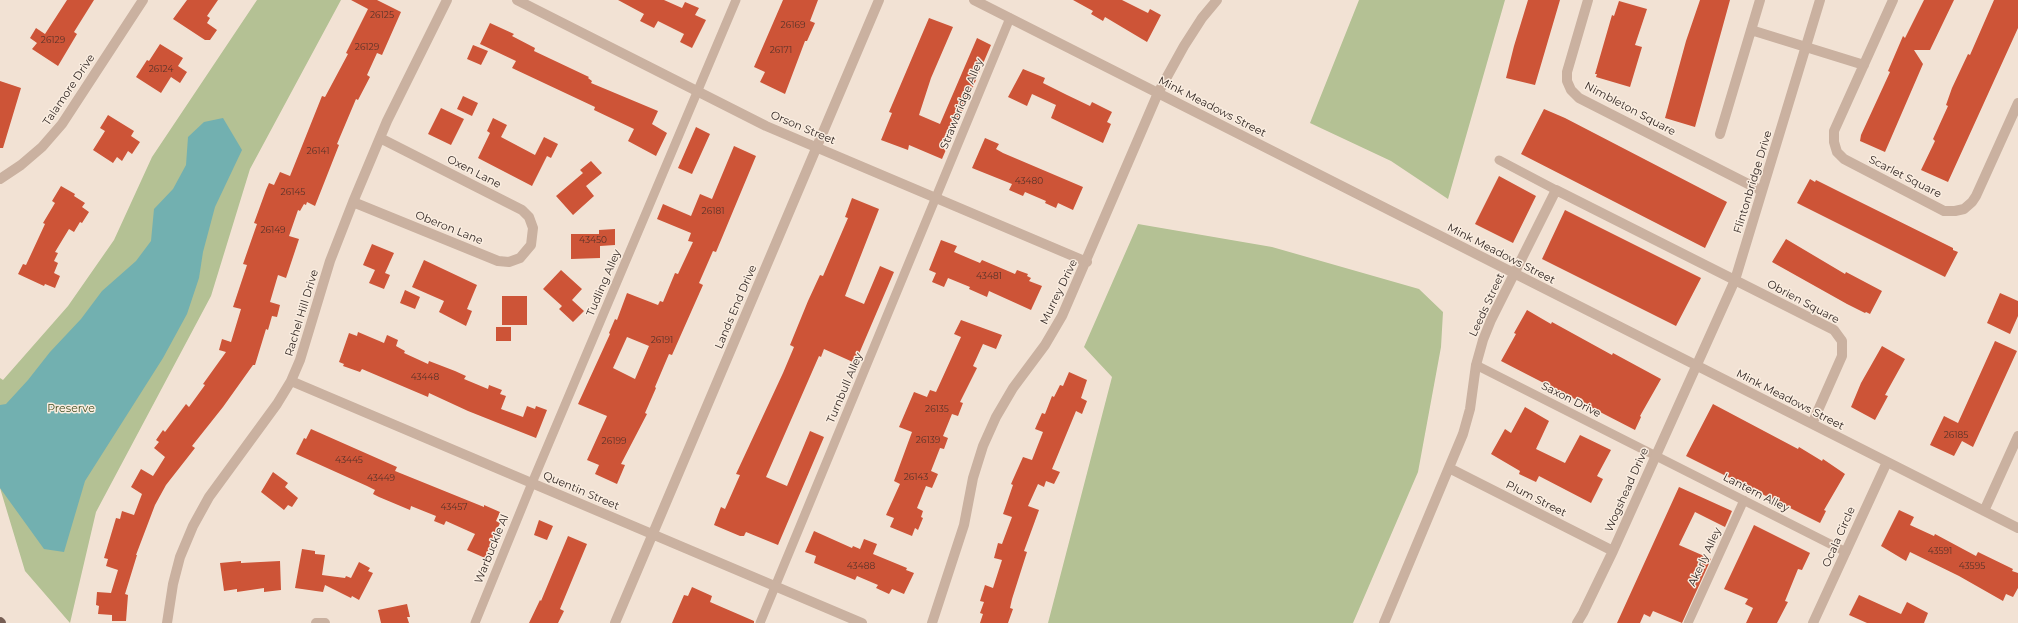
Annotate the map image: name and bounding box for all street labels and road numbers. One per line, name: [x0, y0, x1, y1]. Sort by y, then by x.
street label: Talamore Drive: [40, 52, 98, 128]
street label: Strawbridge Alley: [938, 57, 986, 151]
street label: Mink Meadows Street: [1156, 74, 1268, 140]
street label: Nimbleton Square: [1582, 79, 1678, 139]
street label: Orson Street: [768, 108, 838, 148]
street label: Flintonbridge Drive: [1731, 129, 1775, 235]
street label: Oxen Lane: [445, 153, 503, 191]
street label: Scarlet Square: [1866, 153, 1944, 201]
street label: Oberon Lane: [413, 208, 485, 248]
street label: Mink Meadows Street: [1445, 221, 1557, 287]
street label: Tudling Alley: [584, 248, 624, 318]
street label: Murrey Drive: [1038, 257, 1080, 327]
street label: Lands End Drive: [712, 263, 760, 351]
street label: Rachel Hill Drive: [283, 268, 321, 358]
street label: Leeds Street: [1467, 271, 1507, 339]
street label: Obrien Square: [1765, 277, 1841, 327]
street label: Turnbull Alley: [824, 351, 866, 425]
street label: Mink Meadows Street: [1734, 367, 1846, 433]
street label: Saxon Drive: [1539, 379, 1603, 421]
street label: Wogshead Drive: [1602, 446, 1652, 534]
street label: Quentin Street: [541, 469, 621, 513]
street label: Lantern Alley: [1721, 471, 1791, 515]
street label: Plum Street: [1504, 478, 1568, 520]
street label: Ocala Circle: [1820, 505, 1858, 569]
street label: Warbuckle Al: [472, 513, 512, 585]
street label: Akerly Alley: [1686, 526, 1724, 588]

